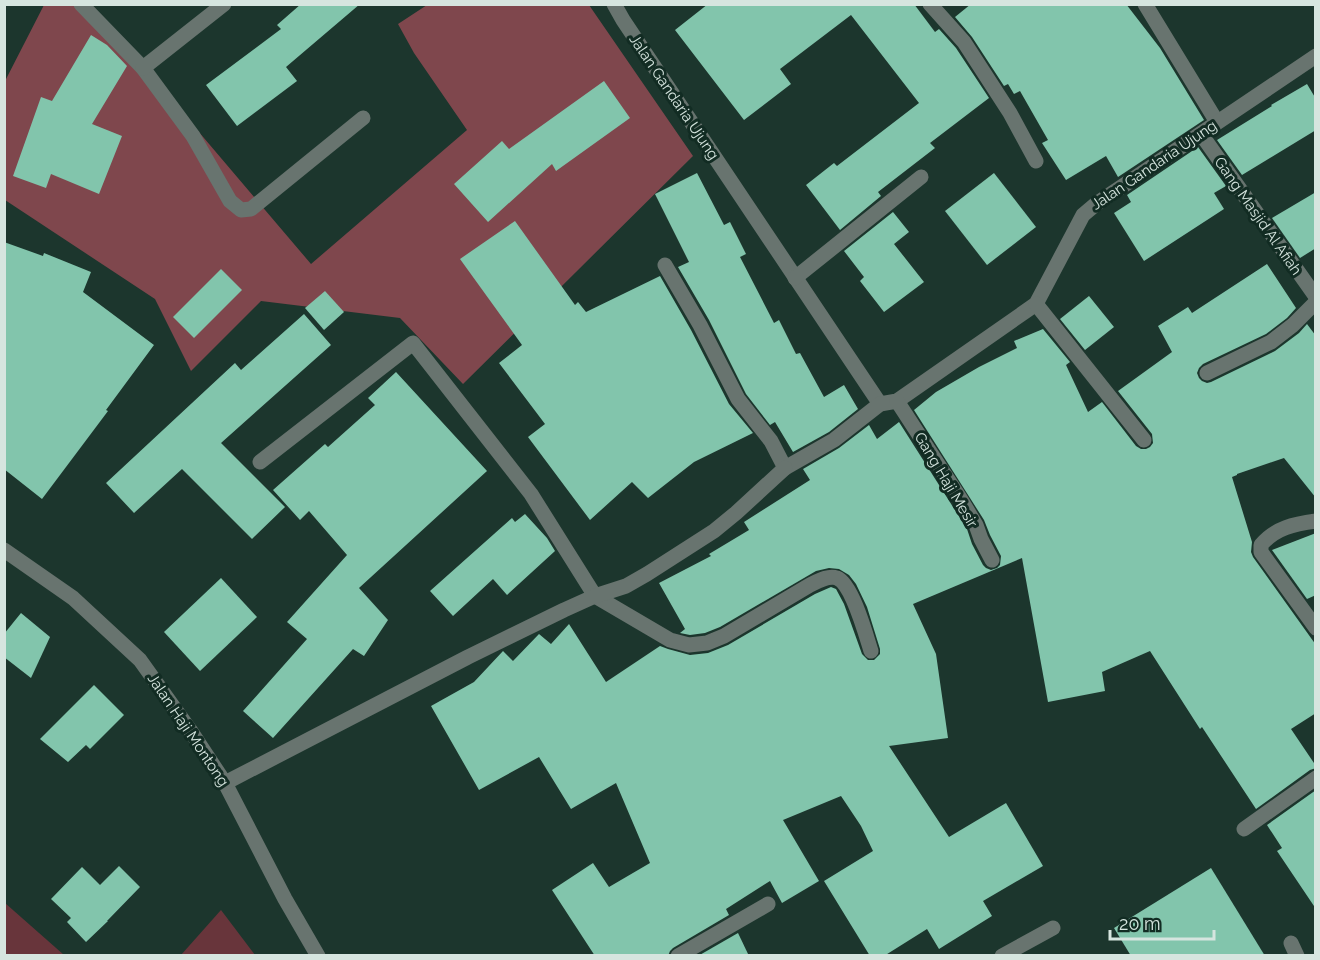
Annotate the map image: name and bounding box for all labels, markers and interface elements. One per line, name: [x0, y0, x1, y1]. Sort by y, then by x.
street label: Jalan Gandaria Ujung: [625, 31, 723, 163]
street label: Jalan Gandaria Ujung: [1088, 116, 1220, 214]
street label: Gang Masjid Al Afiah: [1210, 153, 1306, 279]
street label: Gang Haji Mesir: [910, 429, 982, 532]
street label: Jalan Haji Montong: [144, 670, 232, 790]
scale bar: [1110, 903, 1214, 941]
text: 20 m: [1119, 913, 1161, 934]

